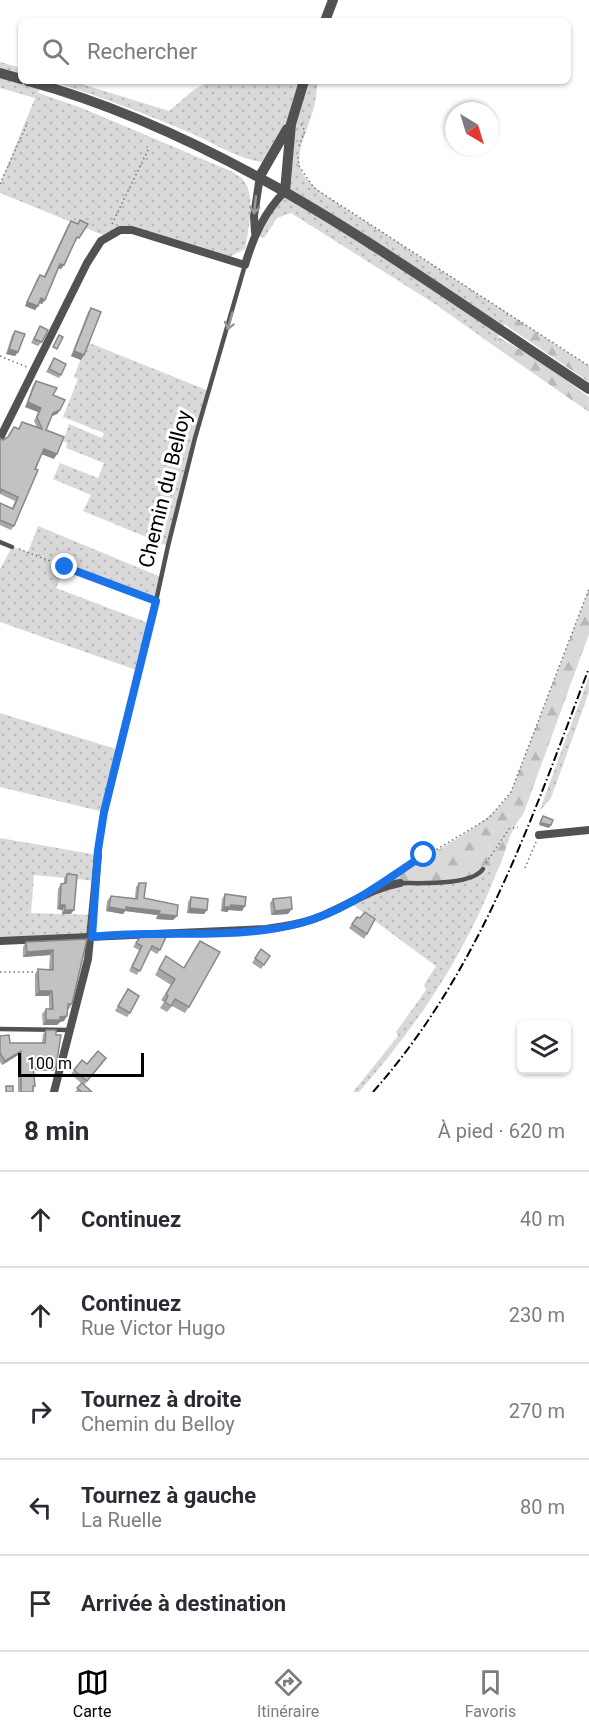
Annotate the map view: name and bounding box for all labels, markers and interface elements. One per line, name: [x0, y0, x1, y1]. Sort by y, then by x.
search box: [18, 18, 571, 84]
icon: search: [39, 35, 72, 68]
text: Rechercher: [87, 39, 198, 64]
north arrow: [445, 102, 499, 156]
one-way arrow: [249, 194, 260, 214]
one-way arrow: [224, 311, 236, 330]
street label: Chemin du Belloy: [134, 408, 196, 570]
route end: [51, 553, 77, 579]
route start: [410, 841, 436, 867]
map controls: [517, 1020, 571, 1074]
button: layers: [517, 1020, 571, 1074]
scale bar: [18, 1050, 144, 1078]
text: 100 m: [27, 1054, 72, 1073]
text: 8 min: [24, 1116, 89, 1146]
text: À pied · 620 m: [438, 1119, 565, 1143]
icon: ahead: [24, 1203, 57, 1236]
text: Continuez: [81, 1207, 181, 1232]
text: 40 m: [520, 1207, 565, 1231]
text: Continuez: [81, 1291, 181, 1316]
icon: ahead: [24, 1299, 57, 1332]
text: 230 m: [509, 1303, 565, 1327]
text: Rue Victor Hugo: [81, 1316, 225, 1340]
text: Tournez à droite: [81, 1387, 241, 1412]
icon: right: [24, 1395, 57, 1428]
text: 270 m: [509, 1399, 565, 1423]
text: Chemin du Belloy: [81, 1412, 235, 1436]
text: Tournez à gauche: [81, 1483, 256, 1508]
icon: left: [24, 1491, 57, 1524]
text: 80 m: [520, 1495, 565, 1519]
text: La Ruelle: [81, 1508, 162, 1532]
icon: arrive: [24, 1587, 57, 1620]
text: Arrivée à destination: [81, 1591, 286, 1616]
tab: Carte: [73, 1666, 111, 1721]
tab: Itinéraire: [257, 1666, 319, 1721]
tab: Favoris: [465, 1666, 516, 1721]

